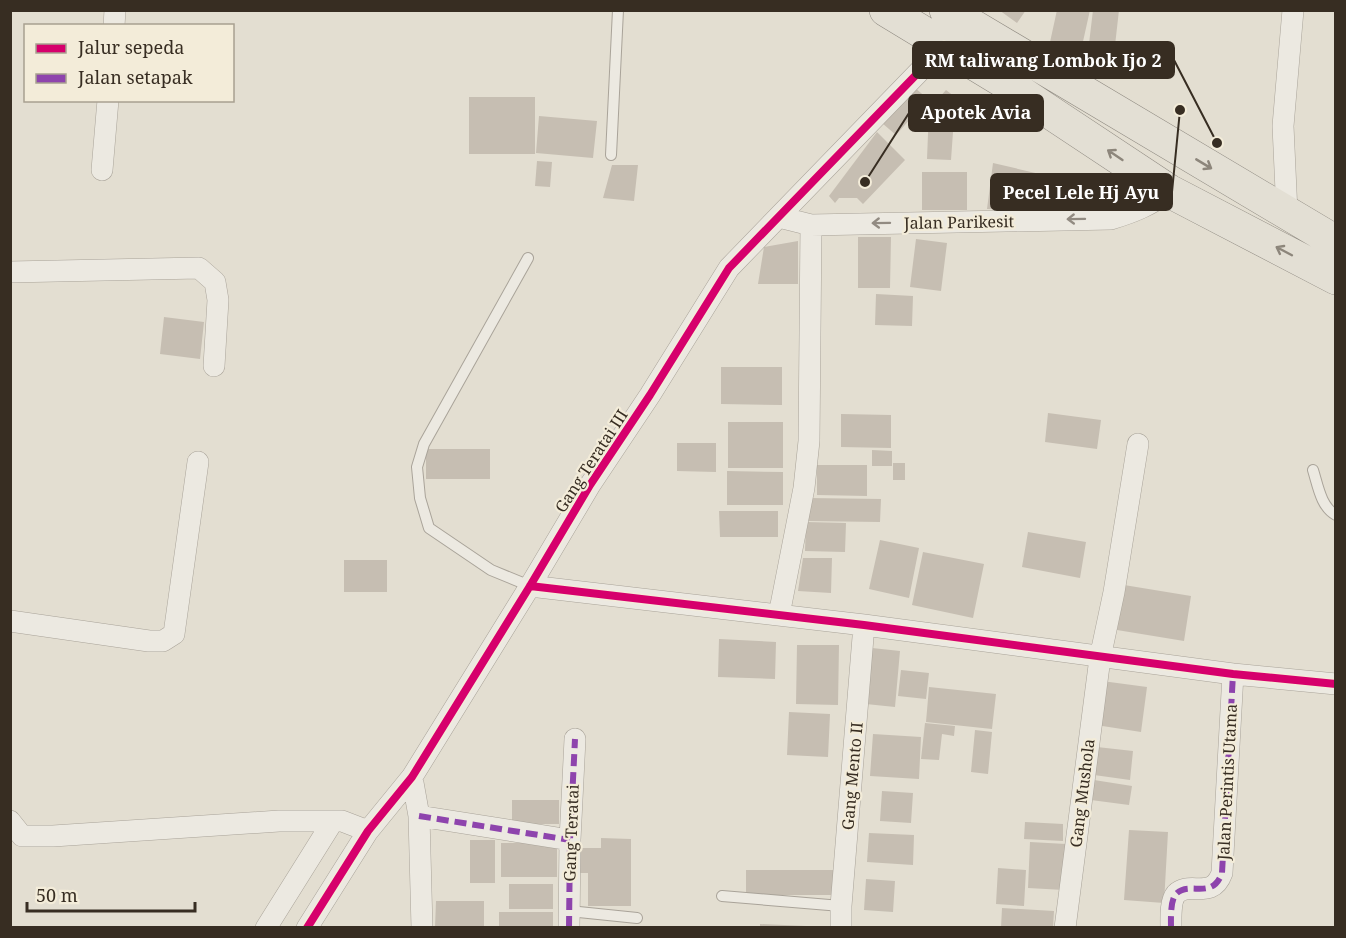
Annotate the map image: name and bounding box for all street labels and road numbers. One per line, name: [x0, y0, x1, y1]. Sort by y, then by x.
street label: Jalan Parikesit: [903, 210, 1015, 234]
street label: Gang Teratai III: [549, 405, 633, 517]
street label: Jalan Perintis Utama: [1212, 703, 1242, 862]
street label: Gang Mento II: [836, 721, 868, 831]
street label: Gang Mushola: [1064, 737, 1100, 849]
street label: Gang Teratai: [558, 784, 584, 882]

